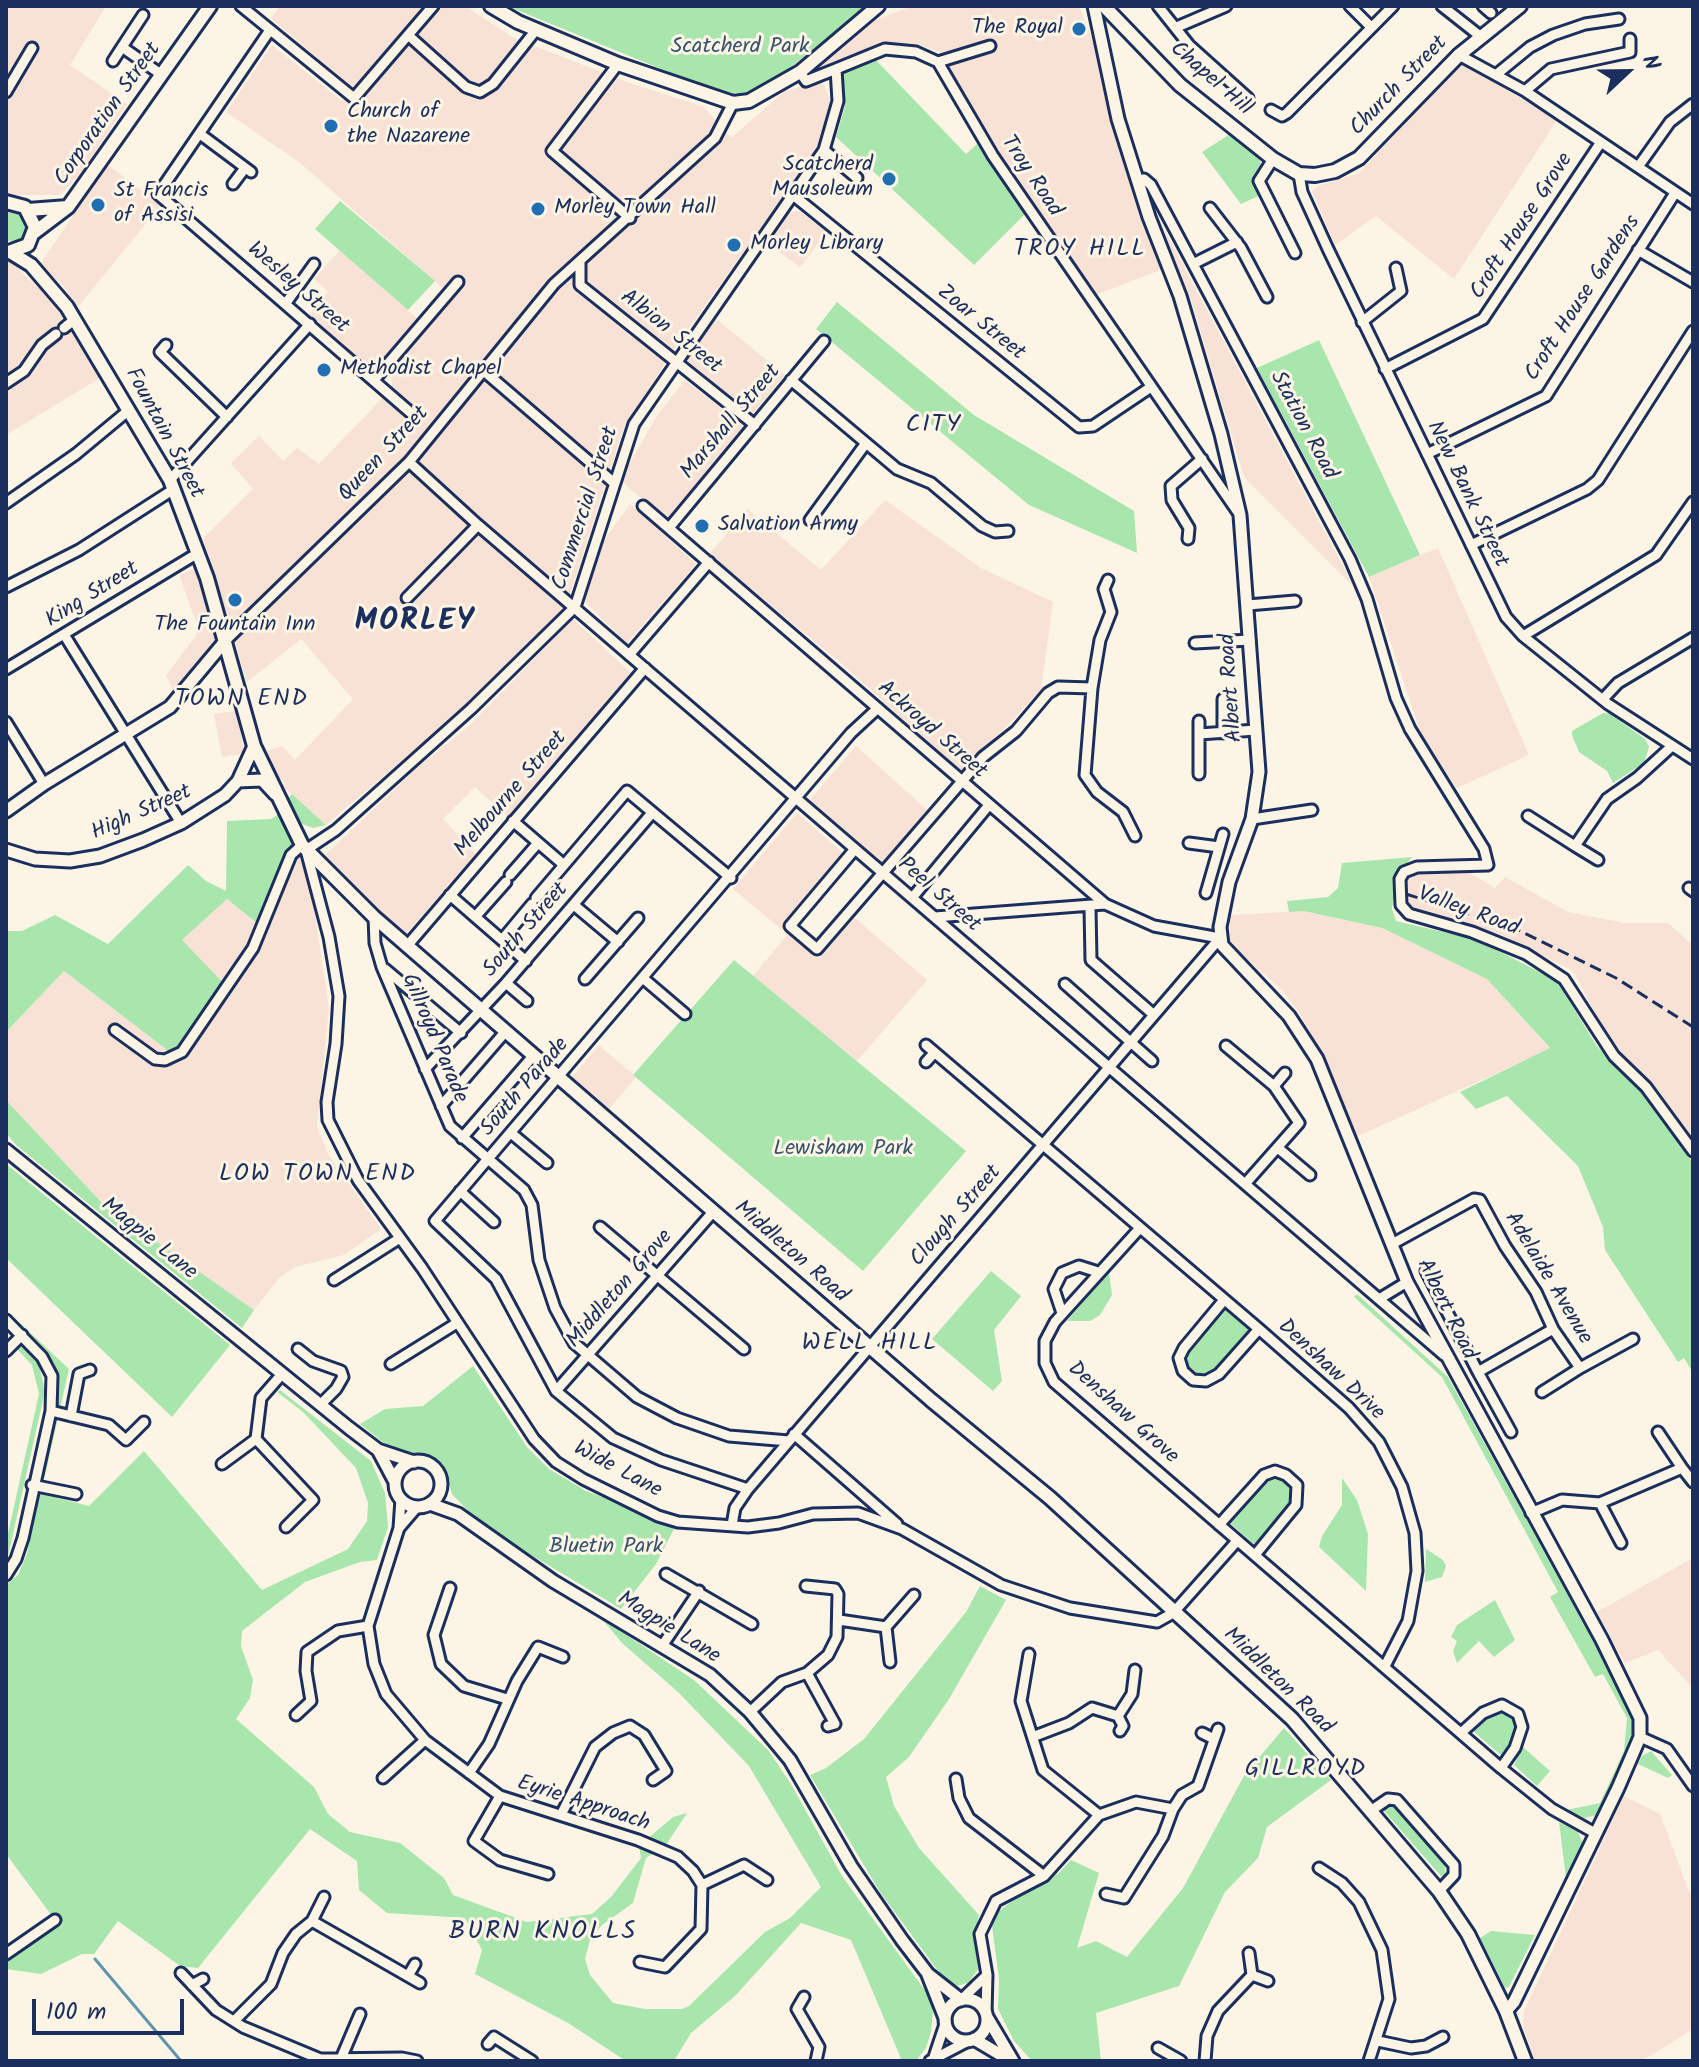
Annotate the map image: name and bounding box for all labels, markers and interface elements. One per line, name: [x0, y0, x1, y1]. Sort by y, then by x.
place label: The Royal: [972, 16, 1063, 42]
marker: The Royal: [1070, 20, 1088, 38]
street label: Church Street: [1346, 31, 1454, 143]
north arrow: [1587, 32, 1667, 112]
park label: Scatcherd Park: [671, 35, 809, 61]
street label: Chapel Hill: [1163, 37, 1257, 123]
street label: Corporation Street: [50, 38, 168, 192]
text: N: [1631, 50, 1669, 76]
place label: Church of the Nazarene: [347, 100, 470, 152]
marker: Church of the Nazarene: [322, 117, 340, 135]
street label: Troy Road: [993, 131, 1067, 223]
street label: Croft House Grove: [1466, 149, 1580, 305]
place label: Scatcherd Mausoleum: [772, 153, 873, 204]
marker: Scatcherd Mausoleum: [880, 170, 898, 188]
place label: St Francis of Assisi: [114, 179, 208, 230]
marker: St Francis of Assisi: [89, 196, 107, 214]
place label: Morley Town Hall: [554, 196, 716, 222]
marker: Morley Town Hall: [529, 200, 547, 218]
street label: Croft House Gardens: [1521, 211, 1647, 387]
place label: Morley Library: [750, 232, 883, 258]
marker: Morley Library: [725, 236, 743, 254]
street label: Wesley Street: [241, 237, 353, 341]
district label: TROY HILL: [1014, 237, 1146, 265]
street label: Zoar Street: [931, 280, 1029, 368]
street label: Albion Street: [614, 285, 726, 381]
place label: Methodist Chapel: [340, 357, 502, 383]
street label: Marshall Street: [676, 360, 788, 486]
marker: Methodist Chapel: [315, 361, 333, 379]
street label: Fountain Street: [117, 364, 209, 504]
street label: Station Road: [1262, 367, 1342, 485]
street label: Queen Street: [334, 402, 436, 508]
district label: CITY: [906, 413, 962, 441]
street label: New Bank Street: [1419, 418, 1513, 572]
street label: Commercial Street: [548, 424, 626, 594]
place label: Salvation Army: [718, 513, 858, 539]
marker: Salvation Army: [693, 517, 711, 535]
street label: King Street: [41, 557, 145, 635]
marker: The Fountain Inn: [226, 591, 244, 609]
district label: MORLEY: [354, 606, 476, 642]
place label: The Fountain Inn: [155, 613, 315, 639]
street label: Albert Road: [1216, 633, 1250, 743]
street label: Ackroyd Street: [871, 676, 991, 786]
district label: TOWN END: [175, 687, 309, 715]
street label: Melbourne Street: [450, 727, 574, 863]
street label: High Street: [88, 780, 196, 848]
street label: Peel Street: [891, 853, 985, 939]
street label: South Street: [479, 878, 575, 984]
street label: Valley Road: [1414, 882, 1522, 944]
street label: Gillroyd Parade: [394, 971, 472, 1107]
street label: South Parade: [476, 1033, 576, 1143]
park label: Lewisham Park: [773, 1137, 913, 1163]
street label: Clough Street: [906, 1161, 1008, 1273]
district label: LOW TOWN END: [219, 1162, 417, 1190]
street label: Magpie Lane: [94, 1193, 202, 1287]
street label: Middleton Road: [727, 1196, 853, 1310]
street label: Adelaide Avenue: [1497, 1208, 1597, 1350]
street label: Middleton Grove: [562, 1225, 680, 1355]
street label: Albert Road: [1409, 1255, 1481, 1365]
street label: Denshaw Drive: [1271, 1315, 1389, 1427]
district label: WELL HILL: [802, 1331, 938, 1359]
street label: Denshaw Grove: [1061, 1357, 1183, 1471]
street label: Wide Lane: [568, 1437, 666, 1505]
park label: Bluetin Park: [549, 1535, 663, 1561]
street label: Magpie Lane: [612, 1587, 724, 1671]
street label: Middleton Road: [1216, 1623, 1338, 1741]
district label: GILLROYD: [1245, 1757, 1367, 1785]
street label: Eyrie Approach: [513, 1771, 653, 1839]
district label: BURN KNOLLS: [449, 1918, 637, 1950]
scale bar: [36, 1983, 188, 2033]
text: 100 m: [46, 1993, 106, 2032]

